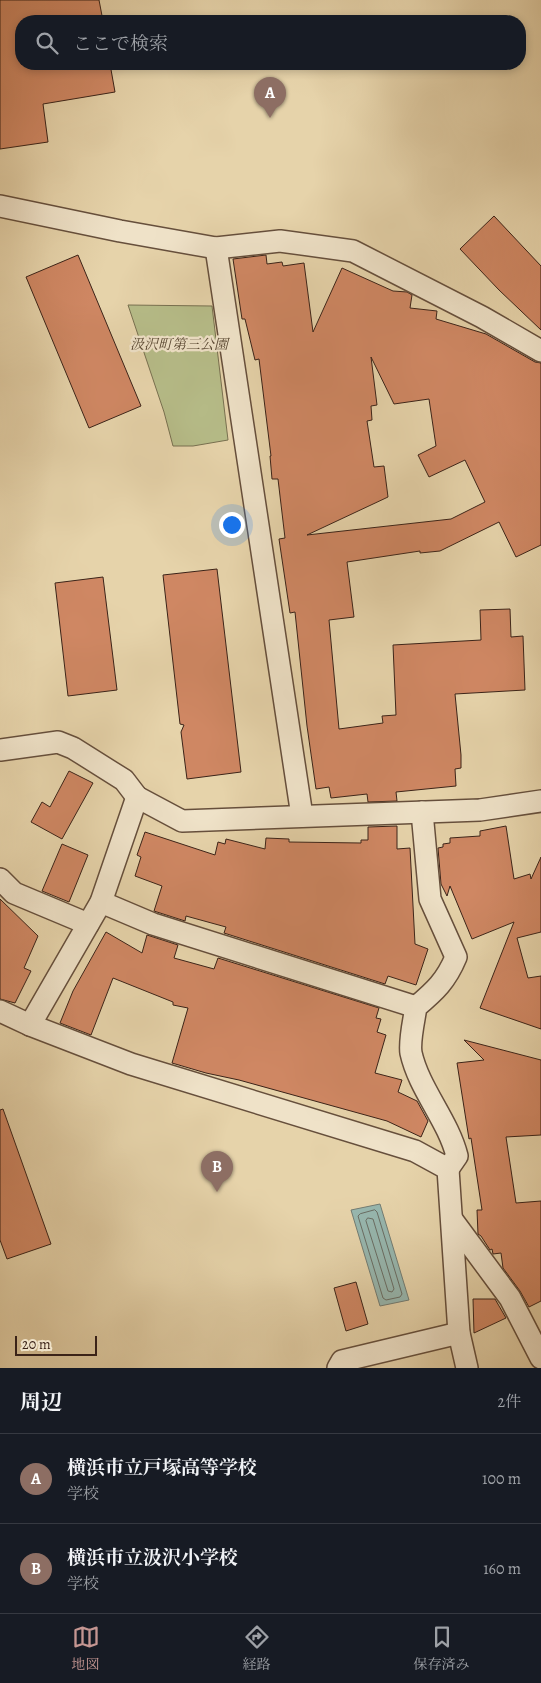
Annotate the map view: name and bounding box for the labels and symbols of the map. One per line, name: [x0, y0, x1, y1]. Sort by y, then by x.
pin: A: [254, 77, 286, 118]
park label: 汲沢町第三公園: [130, 335, 230, 354]
your location: [219, 512, 245, 538]
pin: B: [201, 1151, 233, 1192]
scale bar: [15, 1333, 98, 1356]

